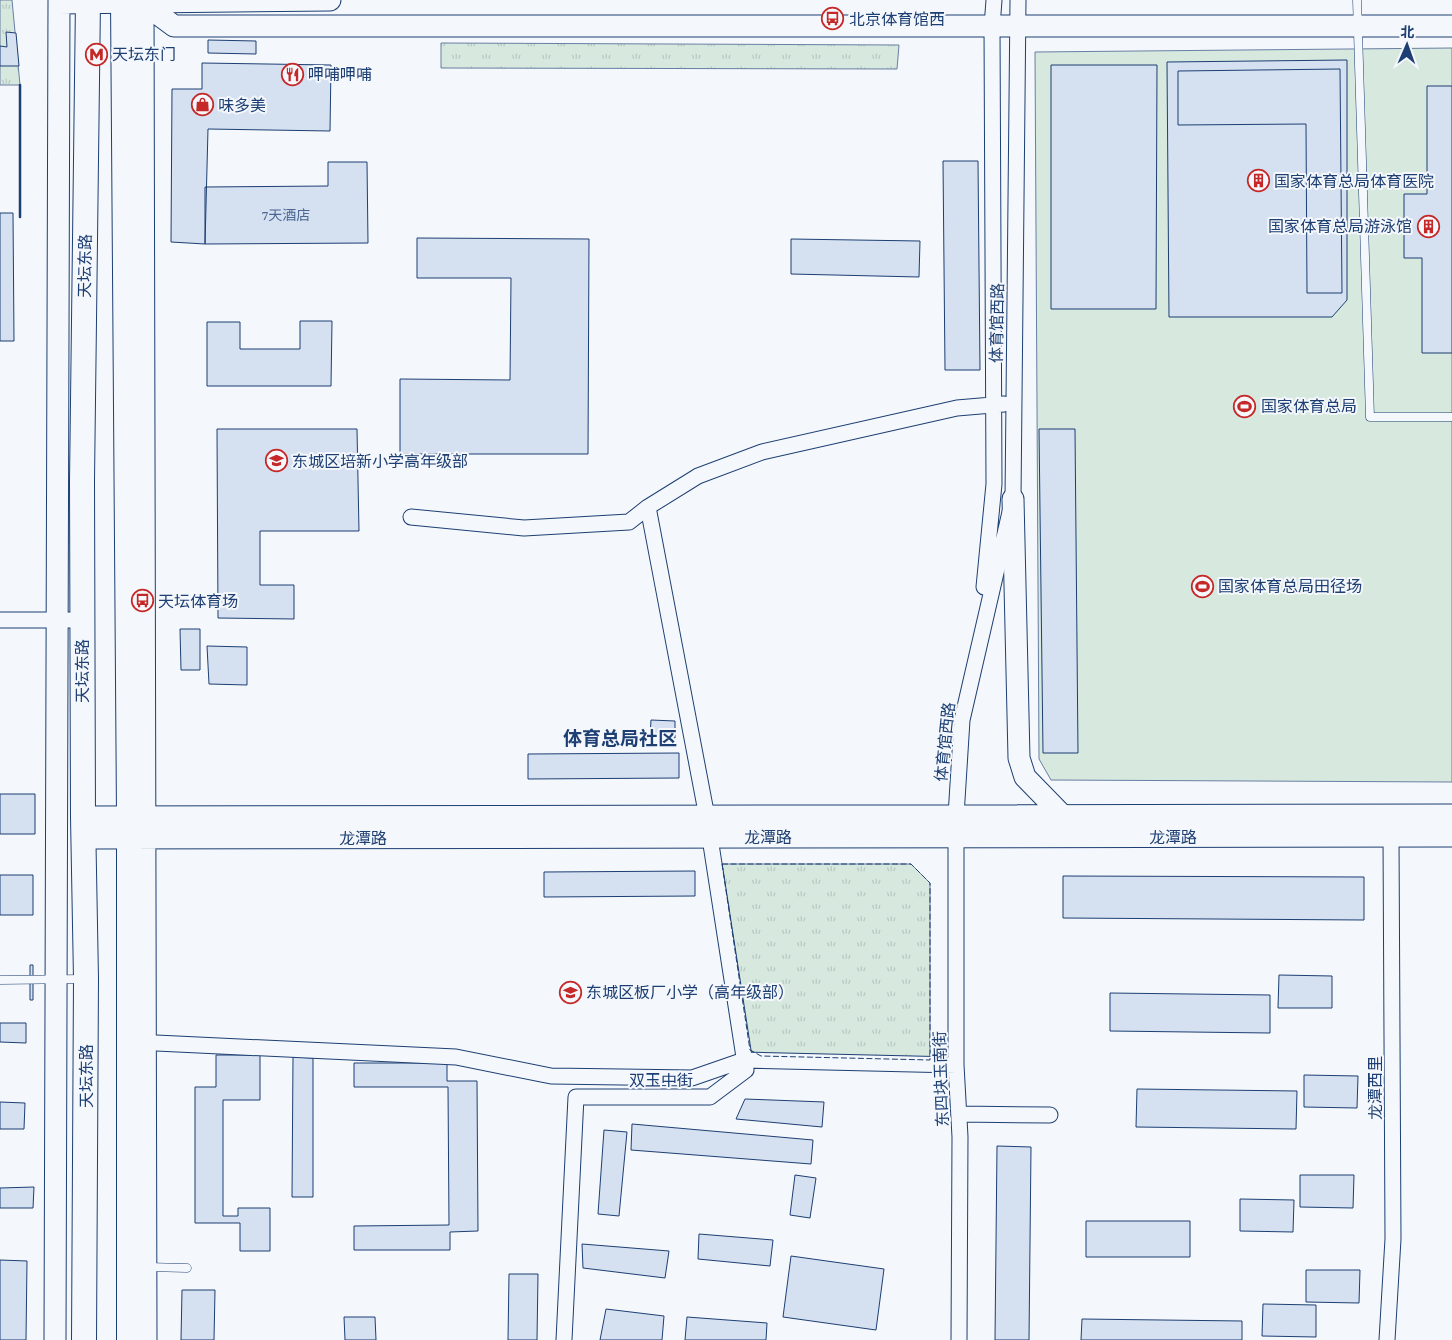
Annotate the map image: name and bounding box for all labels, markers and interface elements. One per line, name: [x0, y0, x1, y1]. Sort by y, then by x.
bus stop icon: 北京体育馆西: [821, 7, 845, 31]
place label: 北京体育馆西: [849, 11, 945, 28]
north arrow: [1382, 20, 1432, 70]
text: 北: [1400, 24, 1415, 40]
metro station icon: 天坛东门: [84, 42, 108, 66]
place label: 天坛东门: [112, 46, 176, 63]
restaurant icon: 呷哺呷哺: [280, 62, 304, 86]
place label: 呷哺呷哺: [308, 66, 372, 83]
shop icon: 味多美: [190, 93, 214, 117]
place label: 味多美: [218, 97, 266, 114]
building icon: 国家体育总局体育医院: [1246, 169, 1270, 193]
place label: 国家体育总局体育医院: [1274, 173, 1434, 190]
house number: 7天酒店: [262, 207, 310, 223]
building icon: 国家体育总局游泳馆: [1416, 214, 1440, 238]
place label: 国家体育总局游泳馆: [1268, 218, 1412, 235]
street label: 天坛东路: [76, 234, 94, 298]
street label: 体育馆西路: [988, 283, 1006, 363]
sports icon: 国家体育总局: [1233, 394, 1257, 418]
place label: 国家体育总局: [1261, 398, 1357, 415]
school or university icon: 东城区培新小学高年级部: [264, 449, 288, 473]
place label: 东城区培新小学高年级部: [292, 452, 468, 470]
sports icon: 国家体育总局田径场: [1190, 574, 1214, 598]
place label: 国家体育总局田径场: [1218, 578, 1362, 595]
bus stop icon: 天坛体育场: [130, 589, 154, 613]
place label: 天坛体育场: [158, 593, 238, 610]
street label: 天坛东路: [74, 639, 91, 703]
street label: 体育馆西路: [932, 701, 958, 783]
district label: 体育总局社区: [563, 728, 677, 749]
street label: 龙潭路: [744, 829, 792, 846]
street label: 龙潭路: [1149, 829, 1197, 846]
street label: 龙潭路: [339, 830, 387, 847]
school or university icon: 东城区板厂小学（高年级部）: [558, 980, 582, 1004]
place label: 东城区板厂小学（高年级部）: [586, 983, 794, 1001]
street label: 东四块玉南街: [931, 1031, 951, 1127]
street label: 天坛东路: [78, 1044, 95, 1108]
street label: 龙潭西里: [1367, 1056, 1384, 1120]
street label: 双玉中街: [629, 1072, 693, 1089]

